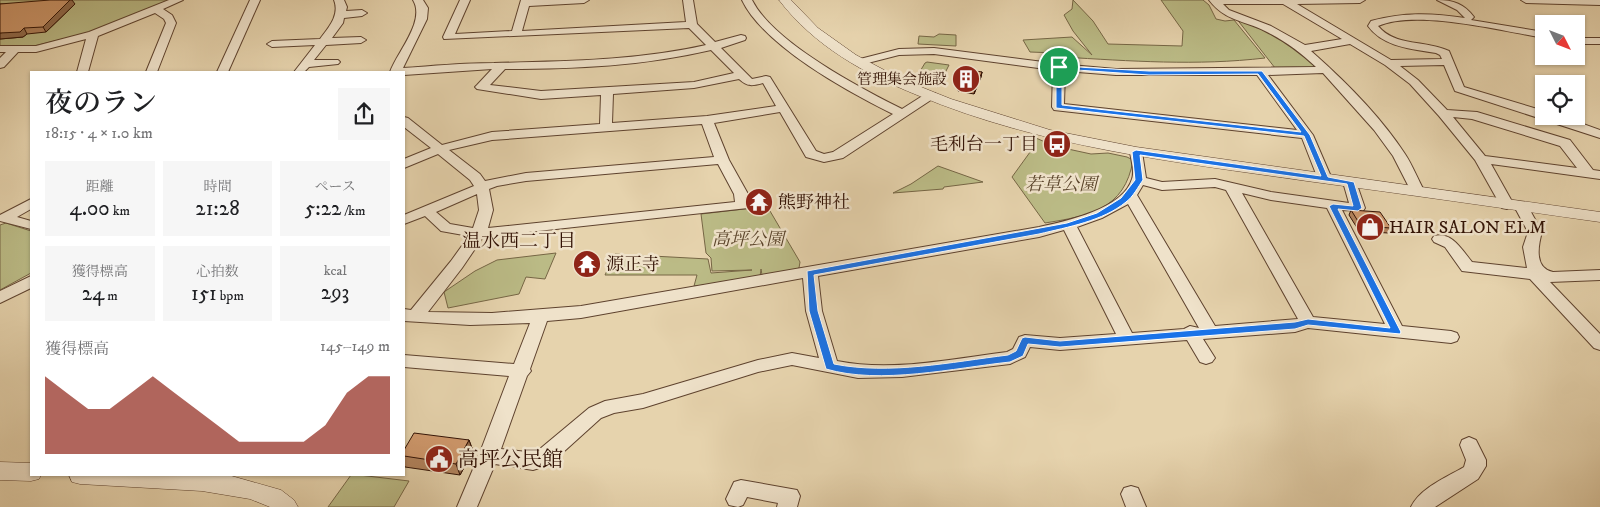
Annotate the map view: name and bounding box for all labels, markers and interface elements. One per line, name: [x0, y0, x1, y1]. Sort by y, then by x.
north arrow: [1535, 15, 1585, 65]
map controls: [1535, 15, 1585, 125]
pin: [1038, 46, 1080, 88]
icon: arrive: [1045, 53, 1073, 81]
building icon: 管理集会施設: [951, 64, 981, 94]
place label: 管理集会施設: [857, 70, 947, 89]
button: locate: [1535, 75, 1585, 125]
text: 夜のラン: [45, 86, 157, 121]
button: share: [338, 88, 390, 140]
text: 18:15 · 4 × 1.0 km: [45, 123, 153, 143]
bus stop icon: 毛利台一丁目: [1042, 129, 1072, 159]
place label: 毛利台一丁目: [930, 134, 1038, 156]
park label: 若草公園: [1025, 174, 1100, 196]
text: 距離: [86, 178, 114, 196]
text: 時間: [203, 178, 231, 196]
text: ペース: [315, 178, 356, 196]
temple icon: 熊野神社: [744, 187, 774, 217]
place label: 熊野神社: [778, 192, 850, 214]
text: 4.00: [70, 196, 110, 222]
text: 21:28: [195, 196, 240, 222]
text: 5:22: [305, 196, 341, 222]
text: km: [110, 202, 130, 220]
text: /km: [341, 202, 366, 220]
shop icon: HAIR SALON ELM: [1355, 212, 1385, 242]
place label: HAIR SALON ELM: [1389, 217, 1546, 239]
park label: 高坪公園: [712, 229, 787, 251]
district label: 温水西二丁目: [462, 230, 576, 253]
temple icon: 源正寺: [572, 249, 602, 279]
place label: 源正寺: [606, 254, 660, 276]
text: kcal: [324, 262, 347, 280]
text: 獲得標高: [72, 263, 128, 281]
text: 心拍数: [196, 263, 238, 281]
text: 293: [321, 280, 349, 306]
text: 24: [82, 281, 104, 307]
text: 151: [191, 281, 217, 307]
text: m: [104, 287, 118, 305]
text: bpm: [217, 287, 244, 305]
text: 145–149 m: [320, 336, 390, 356]
text: 獲得標高: [45, 339, 109, 359]
public building icon: 高坪公民館: [424, 444, 454, 474]
place label: 高坪公民館: [458, 447, 563, 473]

